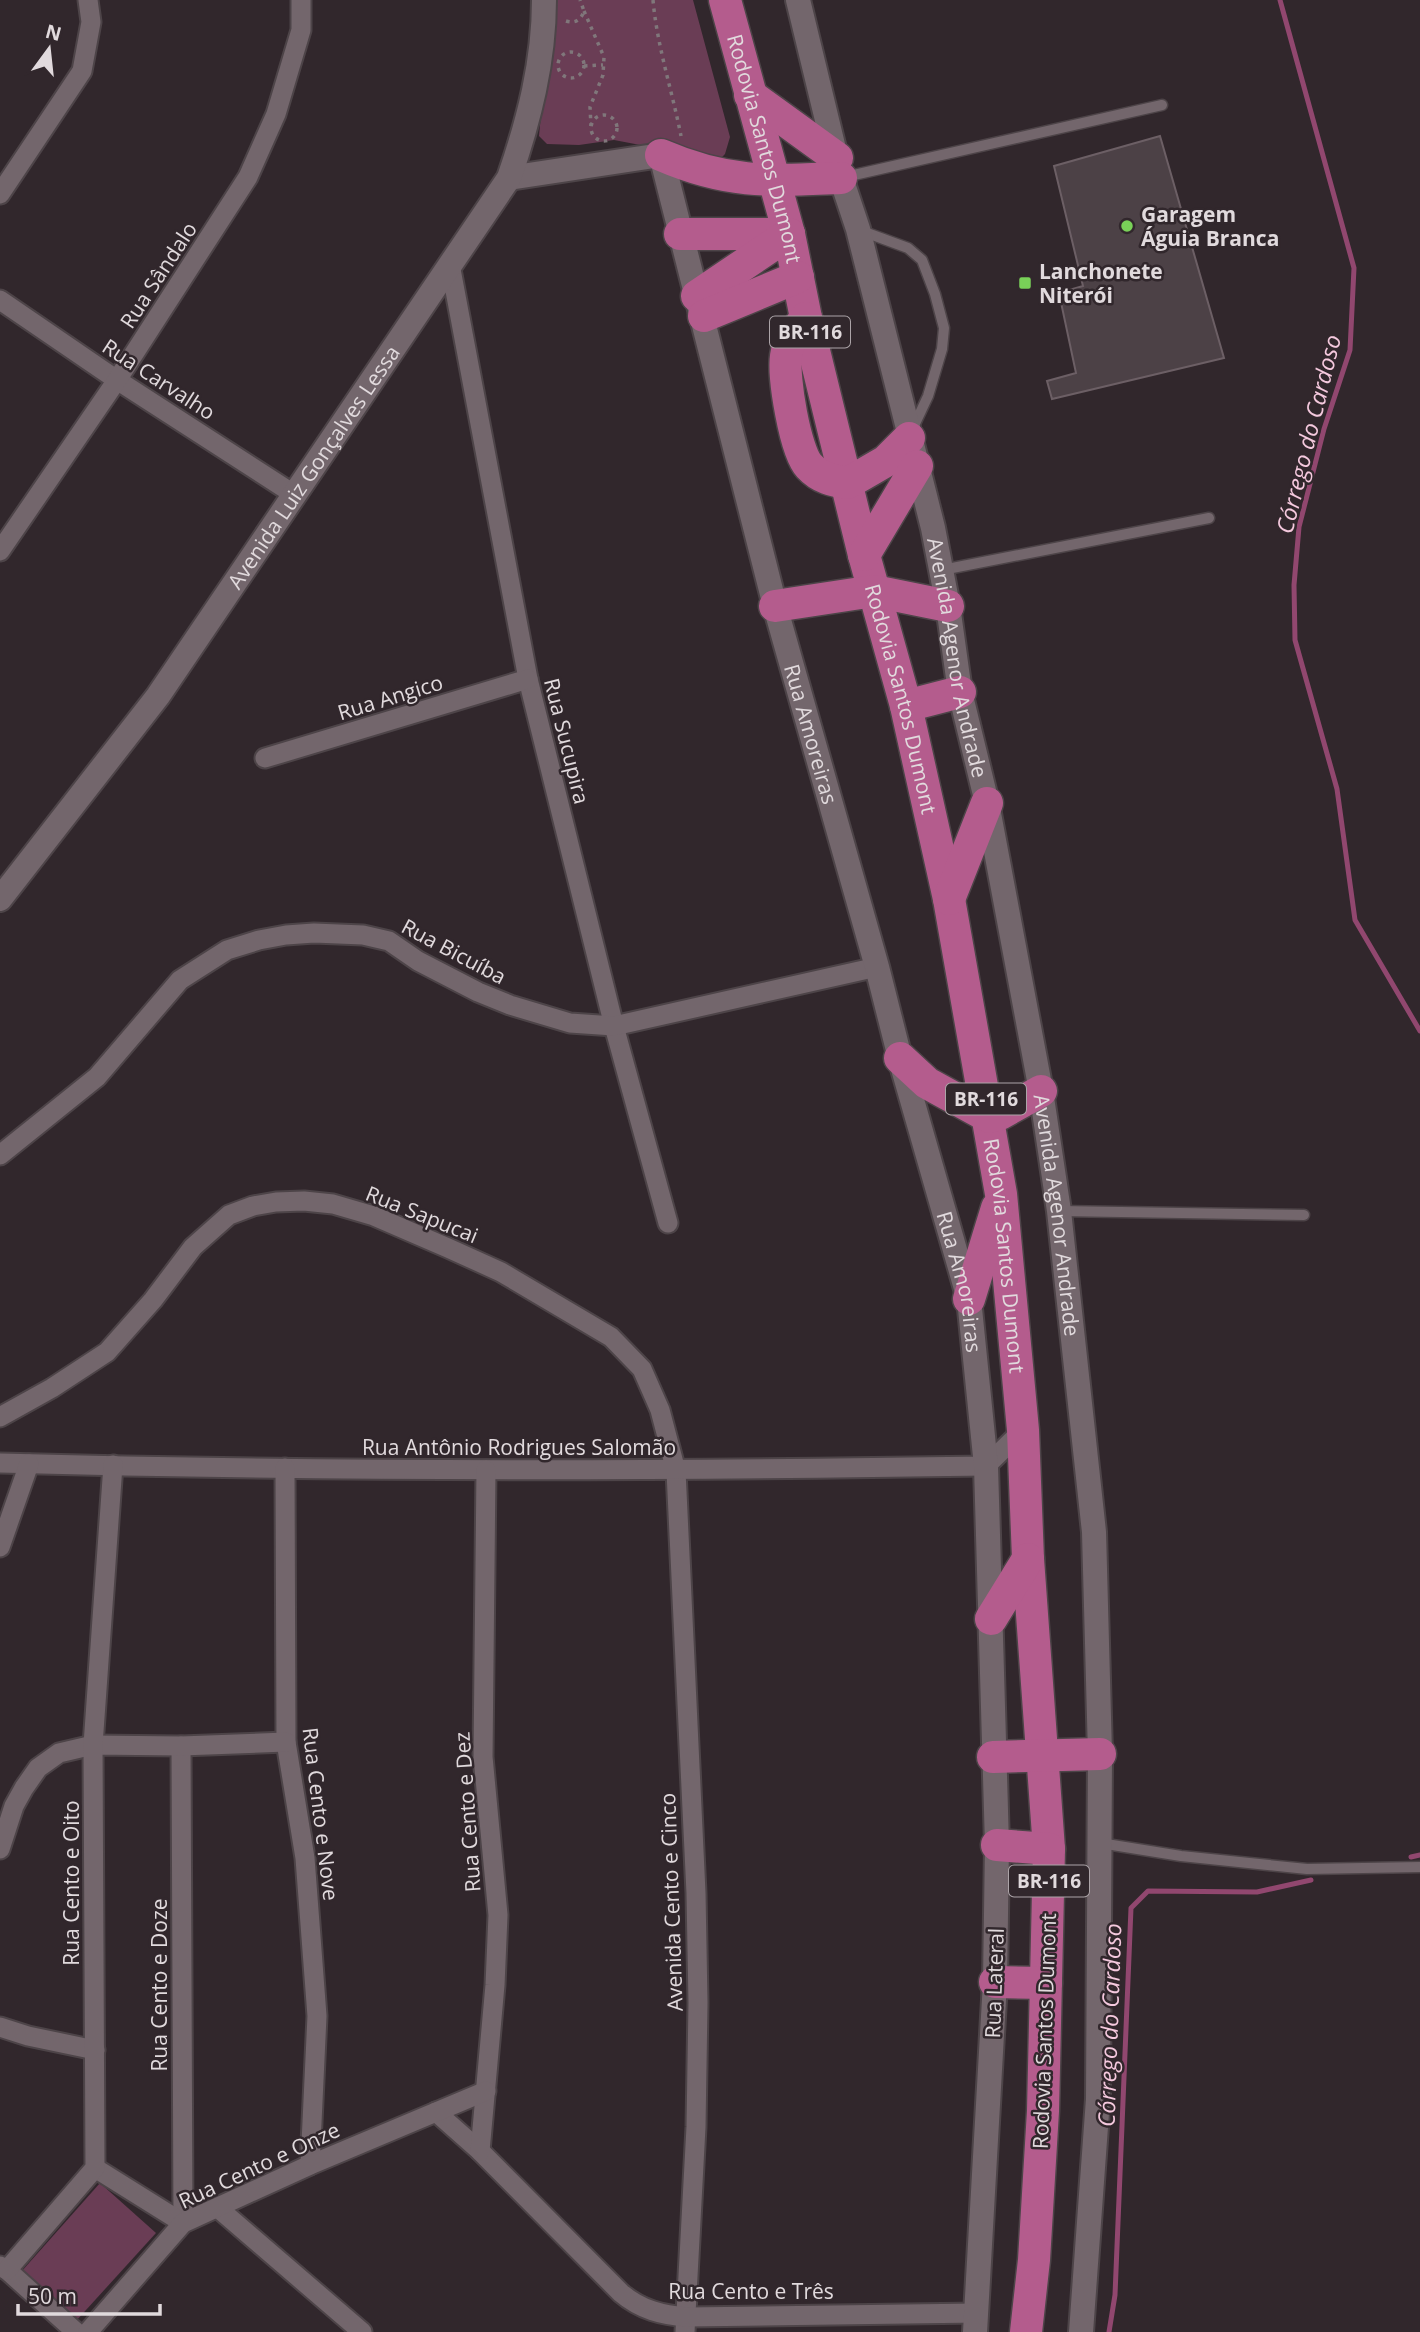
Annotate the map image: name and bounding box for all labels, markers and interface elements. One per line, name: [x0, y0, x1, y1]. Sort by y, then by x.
north arrow: [14, 14, 84, 84]
text: N: [43, 18, 64, 47]
street label: Rodovia Santos Dumont: [721, 31, 809, 266]
place label: Garagem Águia Branca: [1141, 200, 1279, 252]
street label: Rua Sândalo: [113, 216, 203, 334]
marker: Garagem Águia Branca: [1119, 218, 1135, 234]
place label: Lanchonete Niterói: [1039, 257, 1163, 309]
marker: Lanchonete Niterói: [1017, 275, 1033, 291]
road number: BR-116: [770, 316, 850, 348]
water label: Córrego do Cardoso: [1268, 331, 1348, 537]
street label: Rua Carvalho: [97, 332, 221, 426]
street label: Avenida Luiz Gonçalves Lessa: [221, 340, 406, 594]
street label: Avenida Agenor Andrade: [921, 535, 994, 780]
street label: Rodovia Santos Dumont: [859, 581, 944, 817]
street label: Rua Amoreiras: [778, 661, 844, 807]
street label: Rua Angico: [334, 668, 446, 726]
street label: Rua Sucupira: [538, 675, 596, 807]
street label: Rua Bicuíba: [397, 912, 511, 990]
road number: BR-116: [946, 1084, 1026, 1114]
street label: Avenida Agenor Andrade: [1028, 1092, 1087, 1338]
street label: Rodovia Santos Dumont: [977, 1136, 1032, 1374]
street label: Rua Sapucai: [362, 1179, 482, 1249]
street label: Rua Amoreiras: [931, 1208, 988, 1354]
street label: Rua Antônio Rodrigues Salomão: [362, 1433, 676, 1461]
street label: Rua Cento e Nove: [296, 1726, 346, 1902]
street label: Rua Cento e Dez: [447, 1731, 487, 1893]
street label: Avenida Cento e Cinco: [653, 1792, 689, 2012]
street label: Rua Cento e Oito: [57, 1800, 85, 1966]
road number: BR-116: [1009, 1866, 1089, 1896]
street label: Rua Cento e Doze: [145, 1898, 173, 2072]
street label: Rodovia Santos Dumont: [1026, 1912, 1062, 2150]
water label: Córrego do Cardoso: [1089, 1923, 1129, 2127]
street label: Rua Lateral: [978, 1927, 1010, 2039]
street label: Rua Cento e Onze: [174, 2115, 344, 2215]
scale bar: [18, 2272, 159, 2316]
street label: Rua Cento e Três: [668, 2277, 834, 2305]
text: 50 m: [28, 2282, 77, 2310]

